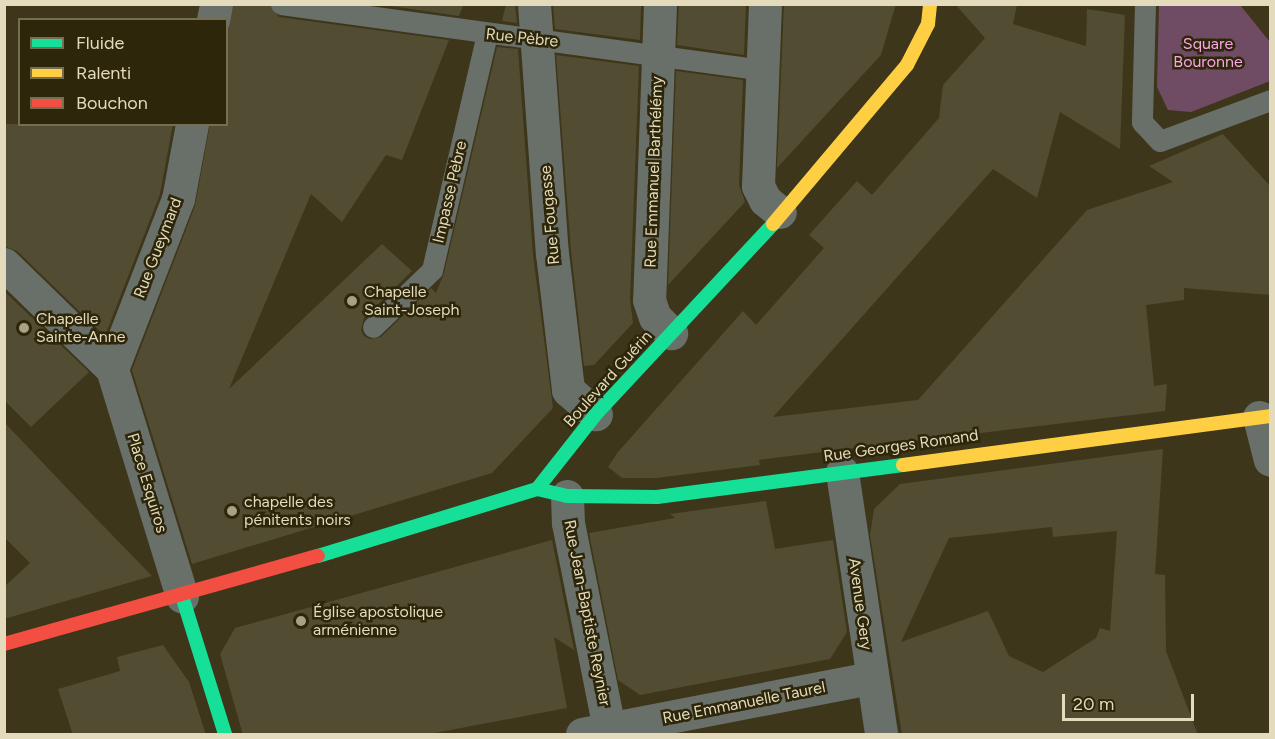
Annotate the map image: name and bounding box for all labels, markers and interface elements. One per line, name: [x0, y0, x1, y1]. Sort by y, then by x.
legend: [18, 18, 228, 126]
street label: Rue Pèbre: [485, 25, 559, 51]
text: Fluide: [76, 32, 124, 54]
park label: Square Bouronne: [1173, 34, 1243, 72]
text: Ralenti: [76, 62, 131, 84]
street label: Rue Emmanuel Barthélémy: [641, 76, 667, 268]
text: Bouchon: [76, 92, 148, 114]
street label: Impasse Pèbre: [429, 139, 471, 245]
street label: Rue Fougasse: [536, 165, 564, 265]
street label: Rue Gueymard: [130, 195, 186, 301]
place label: Chapelle Saint-Joseph: [364, 282, 459, 320]
marker: Chapelle Saint-Joseph: [345, 294, 359, 308]
place label: Chapelle Sainte-Anne: [36, 309, 125, 347]
marker: Chapelle Sainte-Anne: [17, 321, 31, 335]
street label: Boulevard Guérin: [560, 327, 656, 431]
street label: Rue Georges Romand: [822, 426, 980, 466]
street label: Place Esquiros: [123, 431, 171, 535]
place label: chapelle des pénitents noirs: [244, 492, 351, 530]
marker: chapelle des pénitents noirs: [225, 504, 239, 518]
street label: Rue Jean-Baptiste Reynier: [560, 518, 614, 708]
street label: Avenue Gery: [844, 557, 876, 651]
place label: Église apostolique arménienne: [313, 602, 443, 640]
marker: Église apostolique arménienne: [294, 614, 308, 628]
street label: Rue Emmanuelle Taurel: [661, 678, 827, 728]
scale bar: [1065, 682, 1197, 720]
text: 20 m: [1073, 693, 1114, 715]

